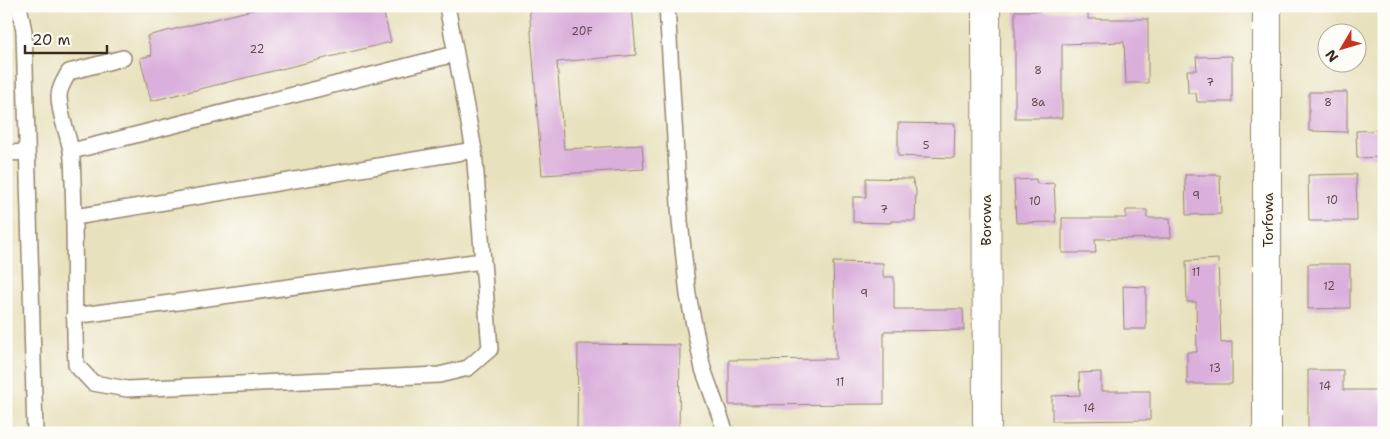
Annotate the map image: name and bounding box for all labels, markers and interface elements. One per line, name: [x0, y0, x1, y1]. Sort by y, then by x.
scale bar: [25, 22, 108, 54]
north arrow: [1318, 22, 1368, 72]
house number: 20F: [571, 24, 593, 39]
text: 20 m: [32, 30, 71, 50]
house number: 22: [250, 42, 264, 57]
text: N: [1321, 46, 1342, 66]
house number: 8: [1034, 63, 1042, 78]
house number: 7: [1206, 75, 1214, 90]
house number: 8a: [1031, 95, 1045, 110]
house number: 8: [1324, 95, 1332, 110]
house number: 5: [923, 138, 930, 153]
house number: 9: [1192, 188, 1200, 203]
street label: Torfowa: [1259, 192, 1277, 248]
house number: 10: [1326, 193, 1338, 208]
street label: Borowa: [977, 194, 995, 246]
house number: 10: [1029, 194, 1041, 209]
house number: 7: [880, 202, 888, 217]
house number: 11: [1192, 265, 1200, 280]
house number: 12: [1323, 279, 1335, 294]
house number: 9: [860, 286, 868, 301]
house number: 13: [1209, 361, 1221, 376]
house number: 11: [836, 375, 844, 390]
house number: 14: [1319, 379, 1331, 394]
house number: 14: [1083, 401, 1095, 416]

